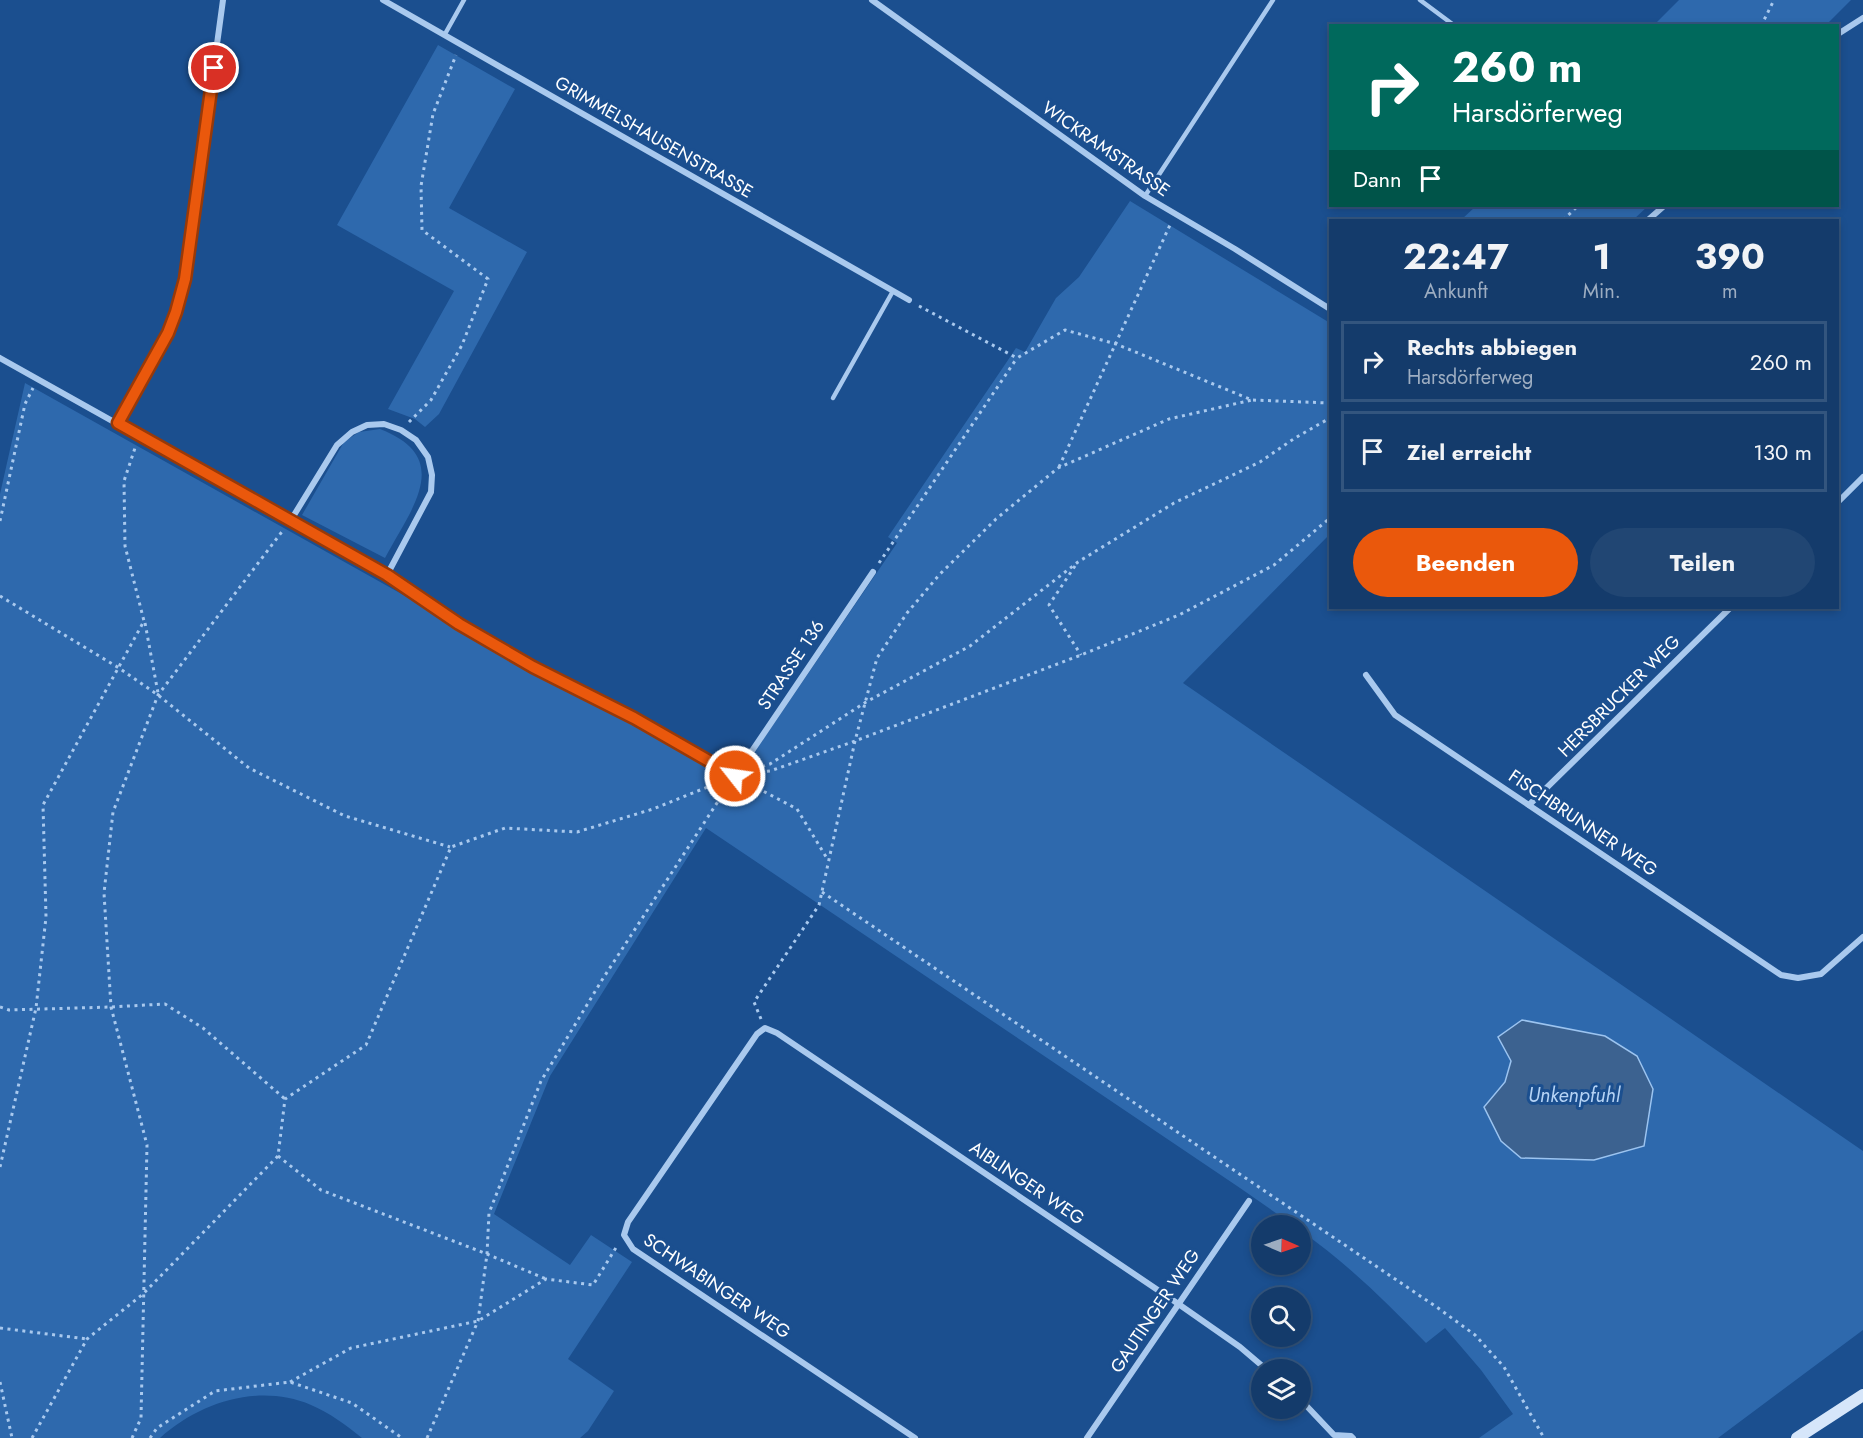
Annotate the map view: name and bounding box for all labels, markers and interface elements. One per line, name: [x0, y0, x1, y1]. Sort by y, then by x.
text: 260 m: [1452, 37, 1583, 98]
pin: [188, 42, 239, 93]
icon: right: [1353, 48, 1431, 126]
icon: arrive: [197, 51, 230, 84]
street label: GRIMMELSHAUSENSTRASSE: [550, 69, 758, 205]
text: Harsdörferweg: [1452, 93, 1623, 132]
street label: WICKRAMSTRASSE: [1037, 95, 1175, 203]
icon: arrive: [1414, 162, 1447, 195]
text: Dann: [1353, 163, 1402, 195]
text: 22:47: [1403, 230, 1509, 282]
text: 1: [1593, 230, 1611, 282]
text: 390: [1695, 230, 1765, 282]
text: Ankunft: [1424, 277, 1488, 306]
text: Min.: [1583, 277, 1621, 306]
text: m: [1722, 277, 1738, 306]
text: Rechts abbiegen: [1407, 331, 1577, 363]
icon: right: [1356, 345, 1389, 378]
text: 260 m: [1750, 346, 1812, 378]
text: Harsdörferweg: [1407, 363, 1534, 392]
icon: arrive: [1356, 435, 1389, 468]
text: Ziel erreicht: [1407, 436, 1531, 468]
text: 130 m: [1753, 436, 1812, 468]
button: Beenden: [1353, 528, 1578, 597]
button: Teilen: [1590, 528, 1815, 597]
street label: STRASSE 136: [751, 615, 831, 715]
street label: HERSBRUCKER WEG: [1552, 629, 1686, 763]
position arrow: [703, 744, 767, 808]
street label: FISCHBRUNNER WEG: [1503, 763, 1663, 883]
water label: Unkenpfuhl: [1528, 1081, 1622, 1110]
street label: AIBLINGER WEG: [964, 1135, 1090, 1231]
north arrow: [1251, 1215, 1311, 1275]
map controls: [1251, 1215, 1311, 1419]
street label: SCHWABINGER WEG: [638, 1227, 796, 1345]
street label: GAUTINGER WEG: [1104, 1244, 1206, 1378]
button: search: [1251, 1287, 1311, 1347]
button: layers: [1251, 1359, 1311, 1419]

